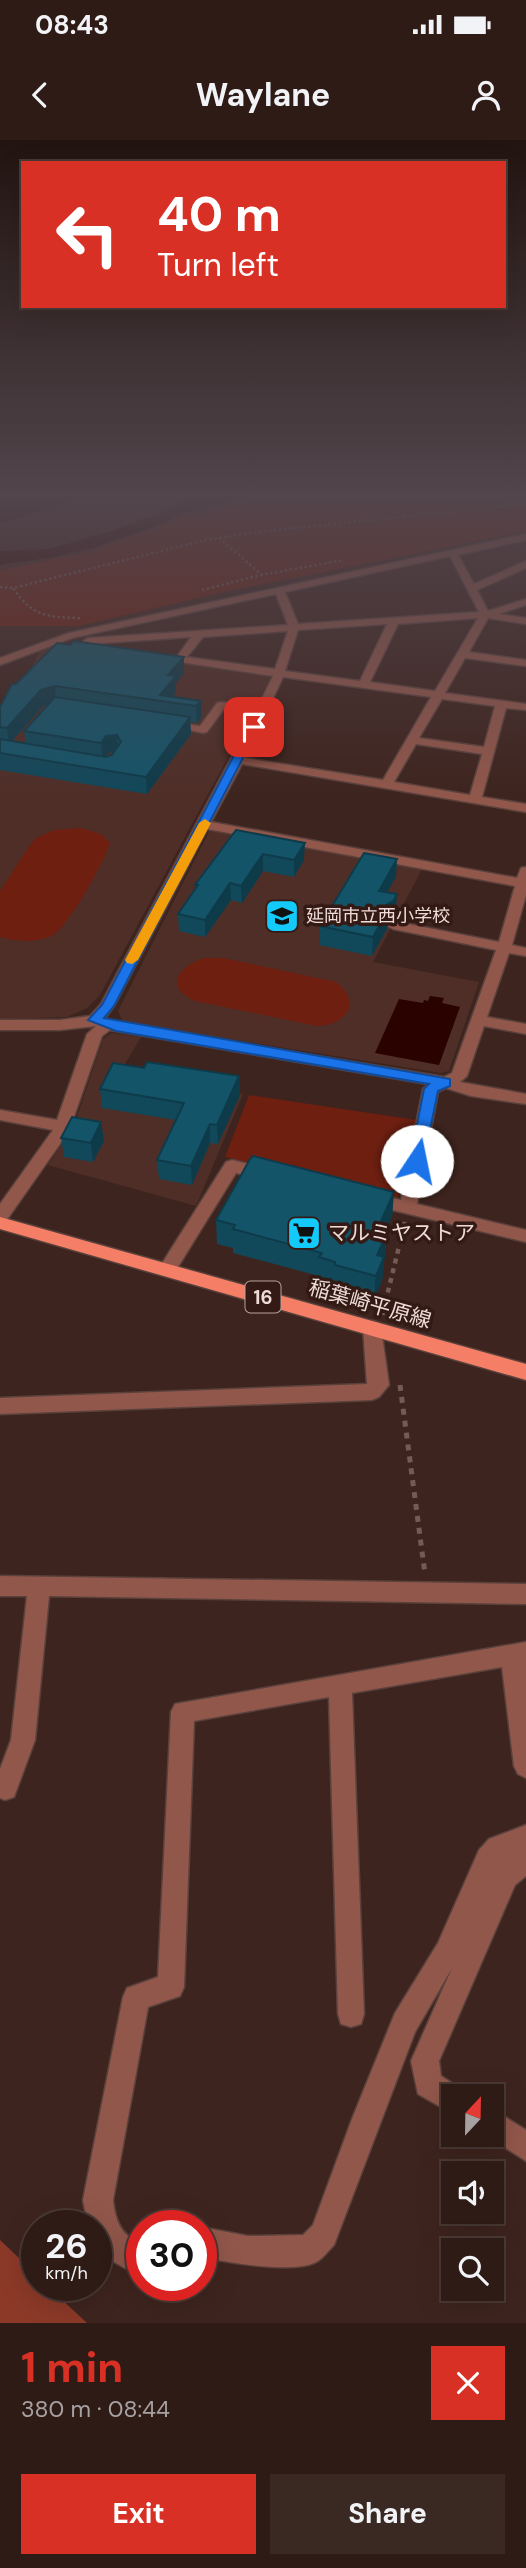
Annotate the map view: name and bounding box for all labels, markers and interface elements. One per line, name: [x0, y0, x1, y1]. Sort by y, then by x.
text: 08:43: [35, 8, 109, 42]
text: Waylane: [196, 74, 330, 116]
icon: back: [21, 76, 59, 114]
icon: person: [467, 76, 505, 114]
text: 40 m: [157, 182, 281, 246]
icon: left: [42, 189, 133, 280]
text: Turn left: [157, 244, 279, 286]
pin: [224, 697, 284, 757]
icon: arrive: [235, 708, 273, 746]
school or university icon: 延岡市立西小学校: [263, 897, 301, 935]
place label: 延岡市立西小学校: [306, 904, 450, 928]
position arrow: [380, 1124, 454, 1198]
supermarket icon: マルミヤストア: [285, 1214, 323, 1252]
place label: マルミヤストア: [328, 1219, 475, 1247]
street label: 稲葉崎平原線: [306, 1273, 434, 1335]
road number: 16: [246, 1282, 280, 1312]
north arrow: [441, 2084, 504, 2147]
map controls: [441, 2084, 504, 2301]
button: sound: [441, 2161, 504, 2224]
speed limit sign: 30: [126, 2210, 217, 2301]
text: 26: [45, 2223, 88, 2269]
button: search: [441, 2238, 504, 2301]
text: km/h: [45, 2261, 88, 2285]
text: 1 min: [21, 2340, 123, 2395]
button: close: [431, 2346, 505, 2420]
text: 380 m · 08:44: [21, 2394, 170, 2424]
button: Exit: [21, 2474, 256, 2554]
button: Share: [270, 2474, 505, 2554]

